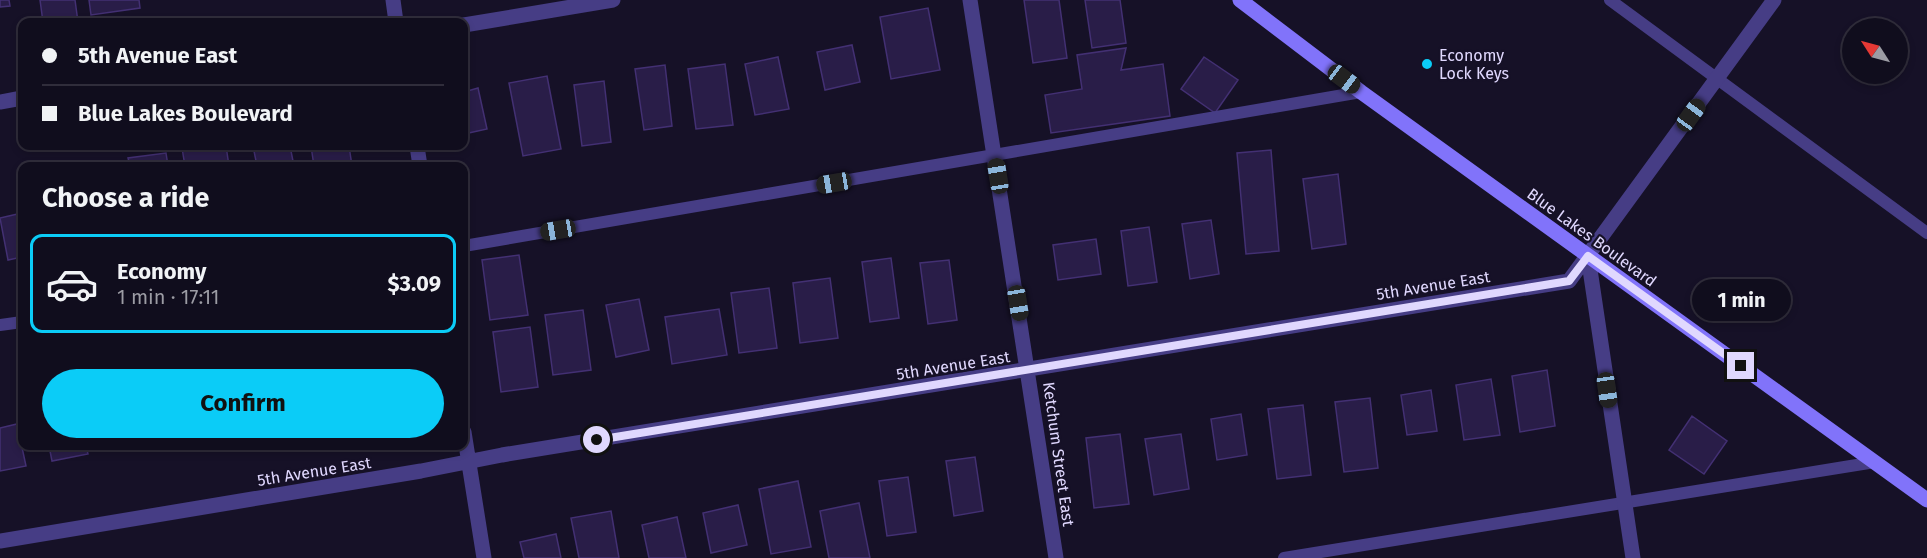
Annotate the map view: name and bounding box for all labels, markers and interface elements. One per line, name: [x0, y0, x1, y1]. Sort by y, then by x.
north arrow: [1842, 18, 1908, 84]
map controls: [1842, 18, 1908, 84]
text: 5th Avenue East: [78, 42, 237, 69]
place label: Economy Lock Keys: [1439, 46, 1509, 83]
marker: Economy Lock Keys: [1420, 57, 1434, 71]
car: [1324, 61, 1364, 97]
car: [1673, 95, 1709, 135]
text: Blue Lakes Boulevard: [78, 100, 293, 127]
car: [986, 157, 1010, 195]
car: [815, 171, 853, 195]
text: Choose a ride: [42, 182, 209, 214]
street label: Blue Lakes Boulevard: [1523, 184, 1660, 291]
car: [539, 218, 577, 242]
icon: car: [45, 257, 99, 311]
text: Economy: [117, 258, 206, 285]
street label: 5th Avenue East: [1375, 267, 1491, 304]
text: $3.09: [388, 270, 441, 297]
callout: 1 min: [1692, 279, 1790, 321]
car: [1006, 284, 1030, 322]
text: 1 min · 17:11: [117, 285, 219, 309]
text: 1 min: [1717, 288, 1766, 312]
street label: 5th Avenue East: [895, 347, 1011, 384]
route end: [1727, 352, 1754, 379]
button: Confirm: [42, 369, 444, 438]
car: [1596, 371, 1618, 409]
street label: Ketchum Street East: [1039, 381, 1078, 528]
route start: [583, 426, 610, 453]
street label: 5th Avenue East: [256, 453, 372, 490]

